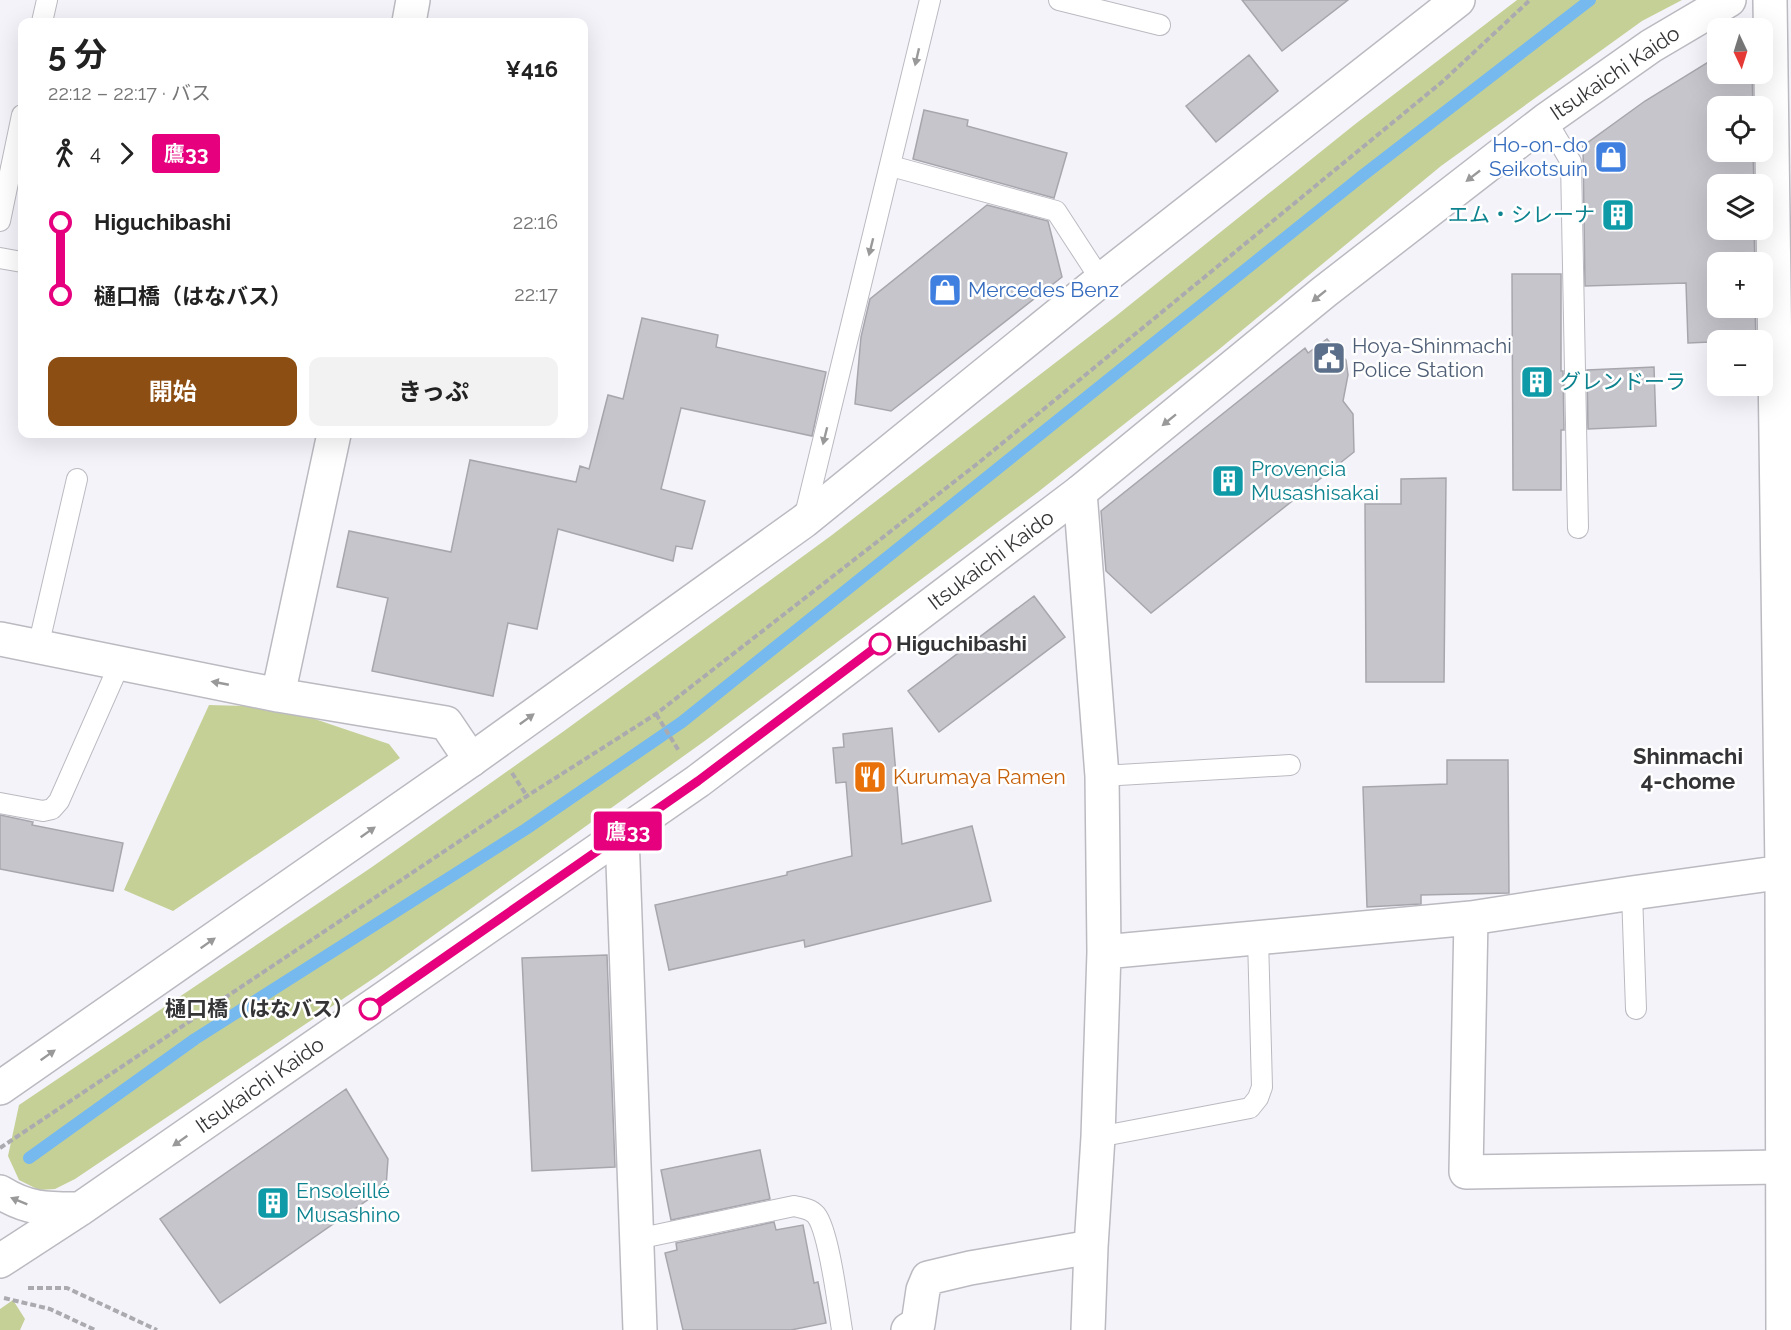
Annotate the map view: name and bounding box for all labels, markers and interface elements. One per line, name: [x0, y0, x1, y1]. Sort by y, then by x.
north arrow: [1707, 18, 1773, 84]
map controls: [1707, 18, 1773, 396]
street label: Itsukaichi Kaido: [1545, 20, 1684, 125]
text: 5 分: [48, 35, 107, 74]
one-way arrow: [911, 48, 921, 66]
text: ¥416: [506, 56, 558, 82]
text: 22:12 – 22:17 · バス: [48, 81, 211, 105]
button: locate: [1707, 96, 1773, 162]
place label: Ho-on-do Seikotsuin: [1489, 132, 1588, 181]
icon: walk: [48, 137, 81, 170]
icon: forward: [110, 137, 143, 170]
shop icon: Ho-on-do Seikotsuin: [1593, 139, 1629, 175]
text: 4: [90, 141, 101, 165]
text: 鷹33: [164, 141, 208, 166]
one-way arrow: [1466, 170, 1482, 182]
button: layers: [1707, 174, 1773, 240]
building icon: エム・シレーナ: [1600, 197, 1636, 233]
place label: エム・シレーナ: [1448, 202, 1595, 227]
text: Higuchibashi: [94, 209, 231, 235]
text: 22:16: [513, 210, 558, 234]
one-way arrow: [866, 237, 876, 256]
button: +: [1707, 252, 1773, 318]
shop icon: Mercedes Benz: [927, 272, 963, 308]
place label: Mercedes Benz: [968, 277, 1119, 302]
text: 22:17: [514, 282, 558, 306]
text: 樋口橋（はなバス）: [94, 283, 292, 309]
one-way arrow: [1312, 289, 1327, 302]
button: −: [1707, 330, 1773, 396]
place label: Hoya-Shinmachi Police Station: [1352, 333, 1512, 382]
public building icon: Hoya-Shinmachi Police Station: [1311, 340, 1347, 376]
button: 開始: [48, 357, 297, 426]
button: きっぷ: [309, 357, 558, 426]
building icon: グレンドーラ: [1519, 364, 1555, 400]
place label: グレンドーラ: [1560, 369, 1686, 394]
one-way arrow: [1161, 413, 1177, 426]
one-way arrow: [819, 427, 829, 445]
place label: Provencia Musashisakai: [1251, 456, 1379, 505]
building icon: Provencia Musashisakai: [1210, 463, 1246, 499]
street label: Itsukaichi Kaido: [923, 504, 1058, 615]
place label: Higuchibashi: [896, 631, 1027, 656]
marker: Higuchibashi: [869, 633, 891, 655]
one-way arrow: [211, 678, 230, 687]
one-way arrow: [519, 714, 535, 725]
district label: Shinmachi 4-chome: [1633, 743, 1743, 794]
restaurant icon: Kurumaya Ramen: [852, 759, 888, 795]
place label: Kurumaya Ramen: [893, 764, 1066, 789]
line badge: 鷹33: [594, 812, 662, 850]
text: 鷹33: [606, 819, 650, 844]
one-way arrow: [359, 826, 375, 838]
one-way arrow: [200, 938, 216, 949]
place label: 樋口橋（はなバス）: [165, 996, 354, 1021]
marker: 樋口橋（はなバス）: [359, 998, 381, 1020]
street label: Itsukaichi Kaido: [191, 1031, 329, 1138]
one-way arrow: [40, 1050, 56, 1061]
one-way arrow: [172, 1135, 188, 1146]
place label: Ensoleillé Musashino: [296, 1178, 400, 1227]
building icon: Ensoleillé Musashino: [255, 1185, 291, 1221]
one-way arrow: [9, 1196, 27, 1206]

